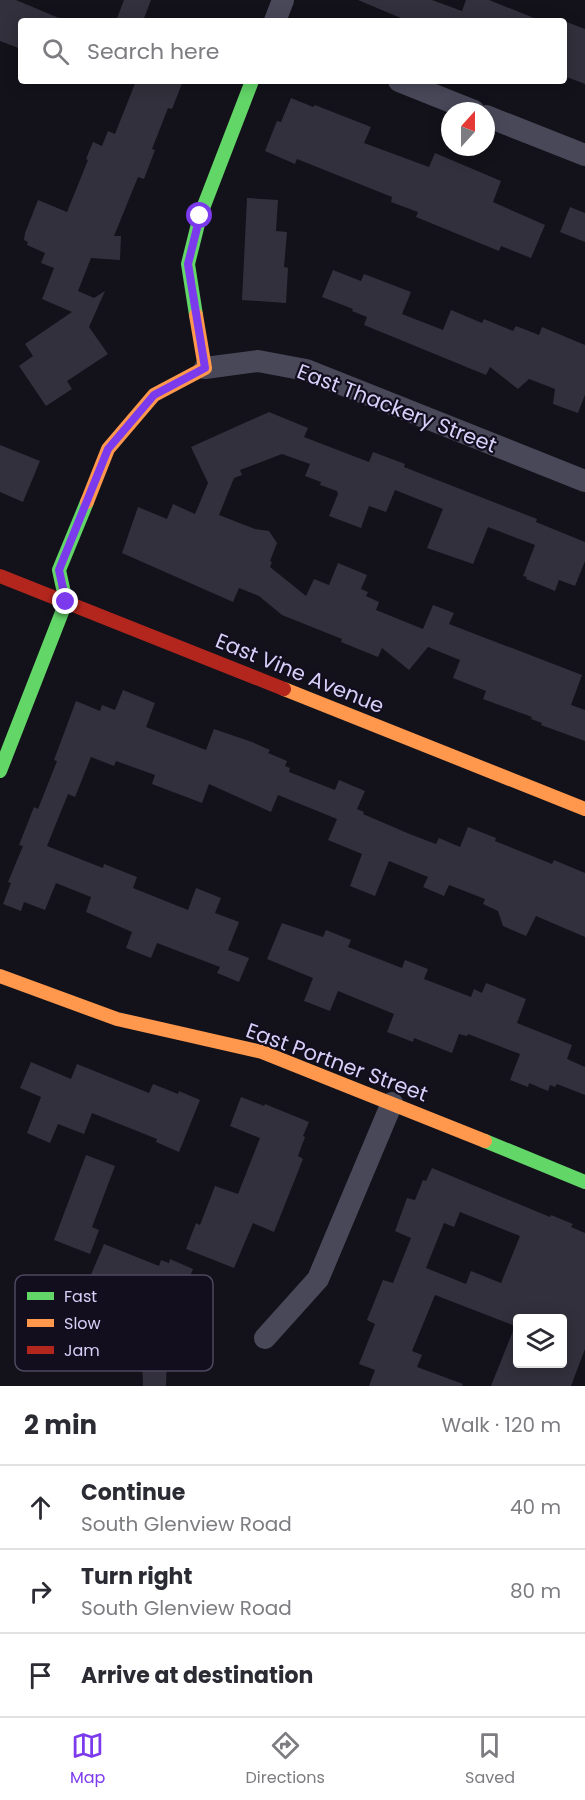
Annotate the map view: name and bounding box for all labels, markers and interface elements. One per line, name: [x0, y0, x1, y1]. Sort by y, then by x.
search box: [18, 18, 567, 84]
icon: search: [39, 35, 72, 68]
text: Search here: [87, 36, 220, 67]
north arrow: [441, 102, 495, 156]
route start: [186, 202, 212, 228]
street label: East Thackery Street: [293, 357, 501, 459]
route end: [52, 588, 78, 614]
street label: East Vine Avenue: [211, 626, 389, 720]
street label: East Portner Street: [242, 1016, 432, 1108]
legend: [15, 1275, 213, 1371]
text: Fast: [64, 1285, 97, 1308]
text: Slow: [64, 1312, 101, 1335]
map controls: [513, 1314, 567, 1368]
button: layers: [513, 1314, 567, 1368]
text: Jam: [64, 1339, 100, 1362]
text: 2 min: [24, 1407, 97, 1443]
text: Walk · 120 m: [441, 1411, 561, 1439]
text: Continue: [81, 1477, 185, 1508]
icon: ahead: [24, 1491, 57, 1524]
text: 40 m: [510, 1493, 561, 1521]
text: South Glenview Road: [81, 1510, 292, 1538]
text: Turn right: [81, 1561, 192, 1592]
icon: right: [24, 1575, 57, 1608]
text: 80 m: [510, 1577, 561, 1605]
text: South Glenview Road: [81, 1594, 292, 1622]
icon: arrive: [24, 1659, 57, 1692]
text: Arrive at destination: [81, 1660, 313, 1691]
tab: Map: [70, 1729, 105, 1790]
tab: Directions: [246, 1729, 325, 1790]
tab: Saved: [465, 1729, 515, 1790]

